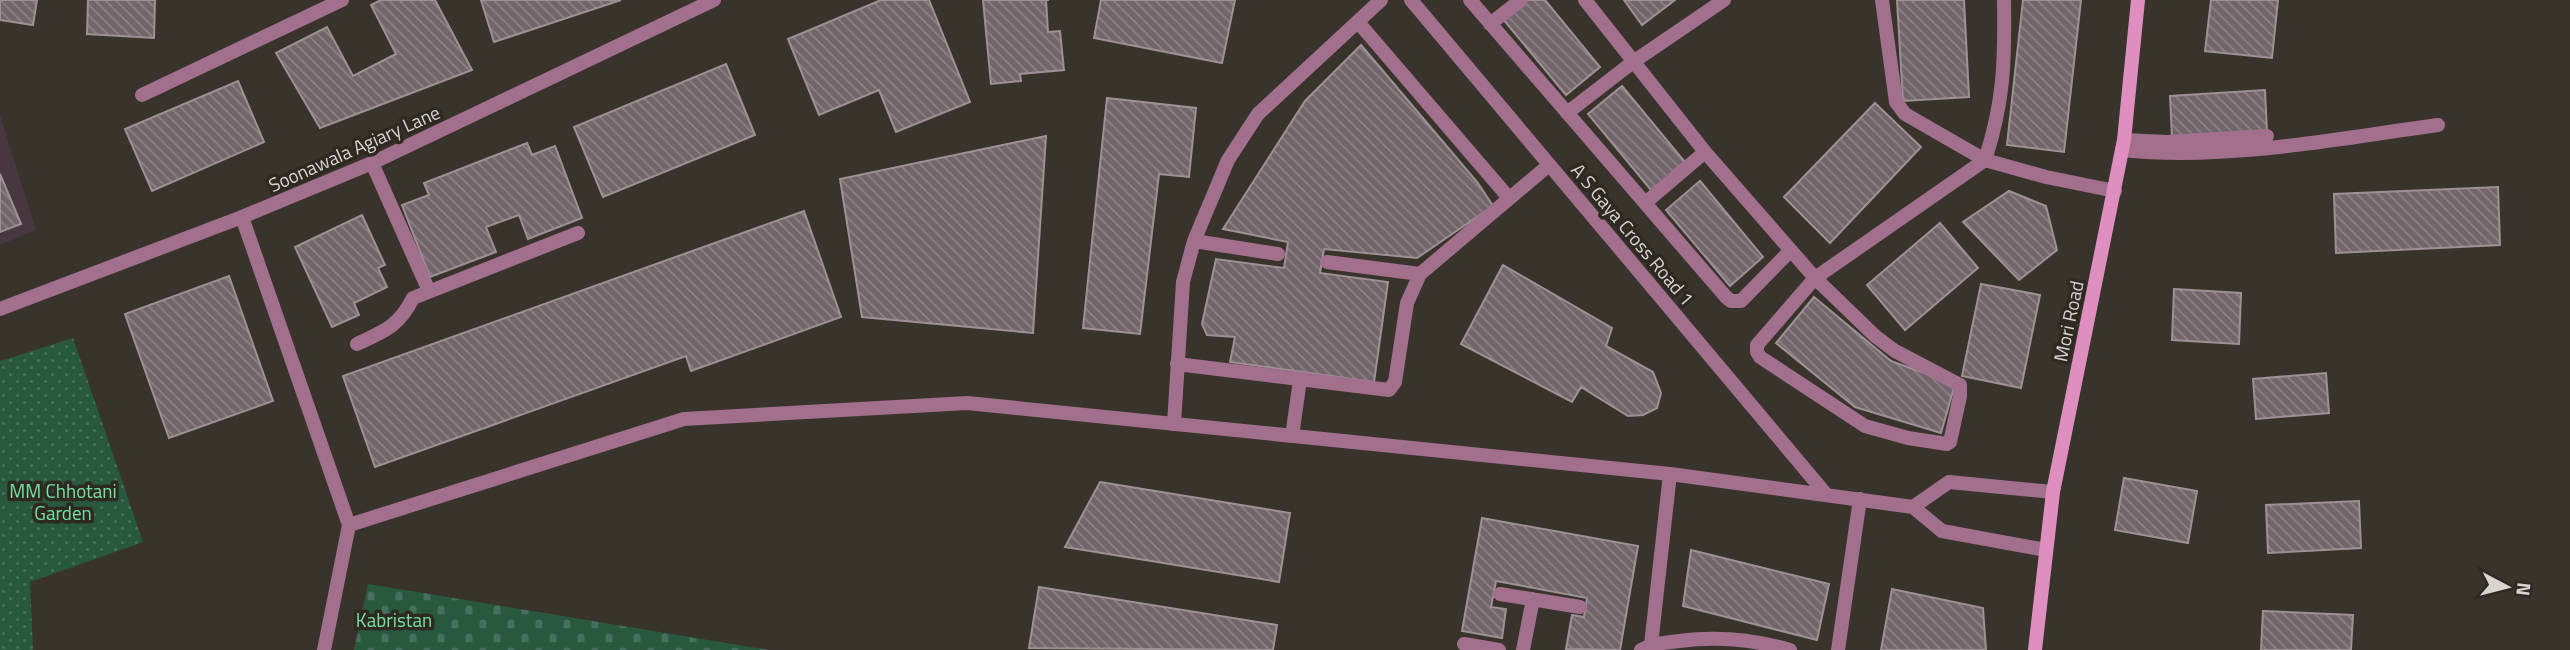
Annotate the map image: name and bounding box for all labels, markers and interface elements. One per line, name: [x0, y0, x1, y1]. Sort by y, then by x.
street label: Soonawala Agiary Lane: [264, 97, 444, 199]
street label: A S Gaya Cross Road 1: [1565, 156, 1701, 312]
street label: Mori Road: [2045, 278, 2091, 364]
park label: MM Chhotani Garden: [9, 476, 117, 527]
north arrow: [2472, 552, 2542, 622]
text: N: [2509, 581, 2540, 597]
park label: Kabristan: [356, 605, 432, 634]

